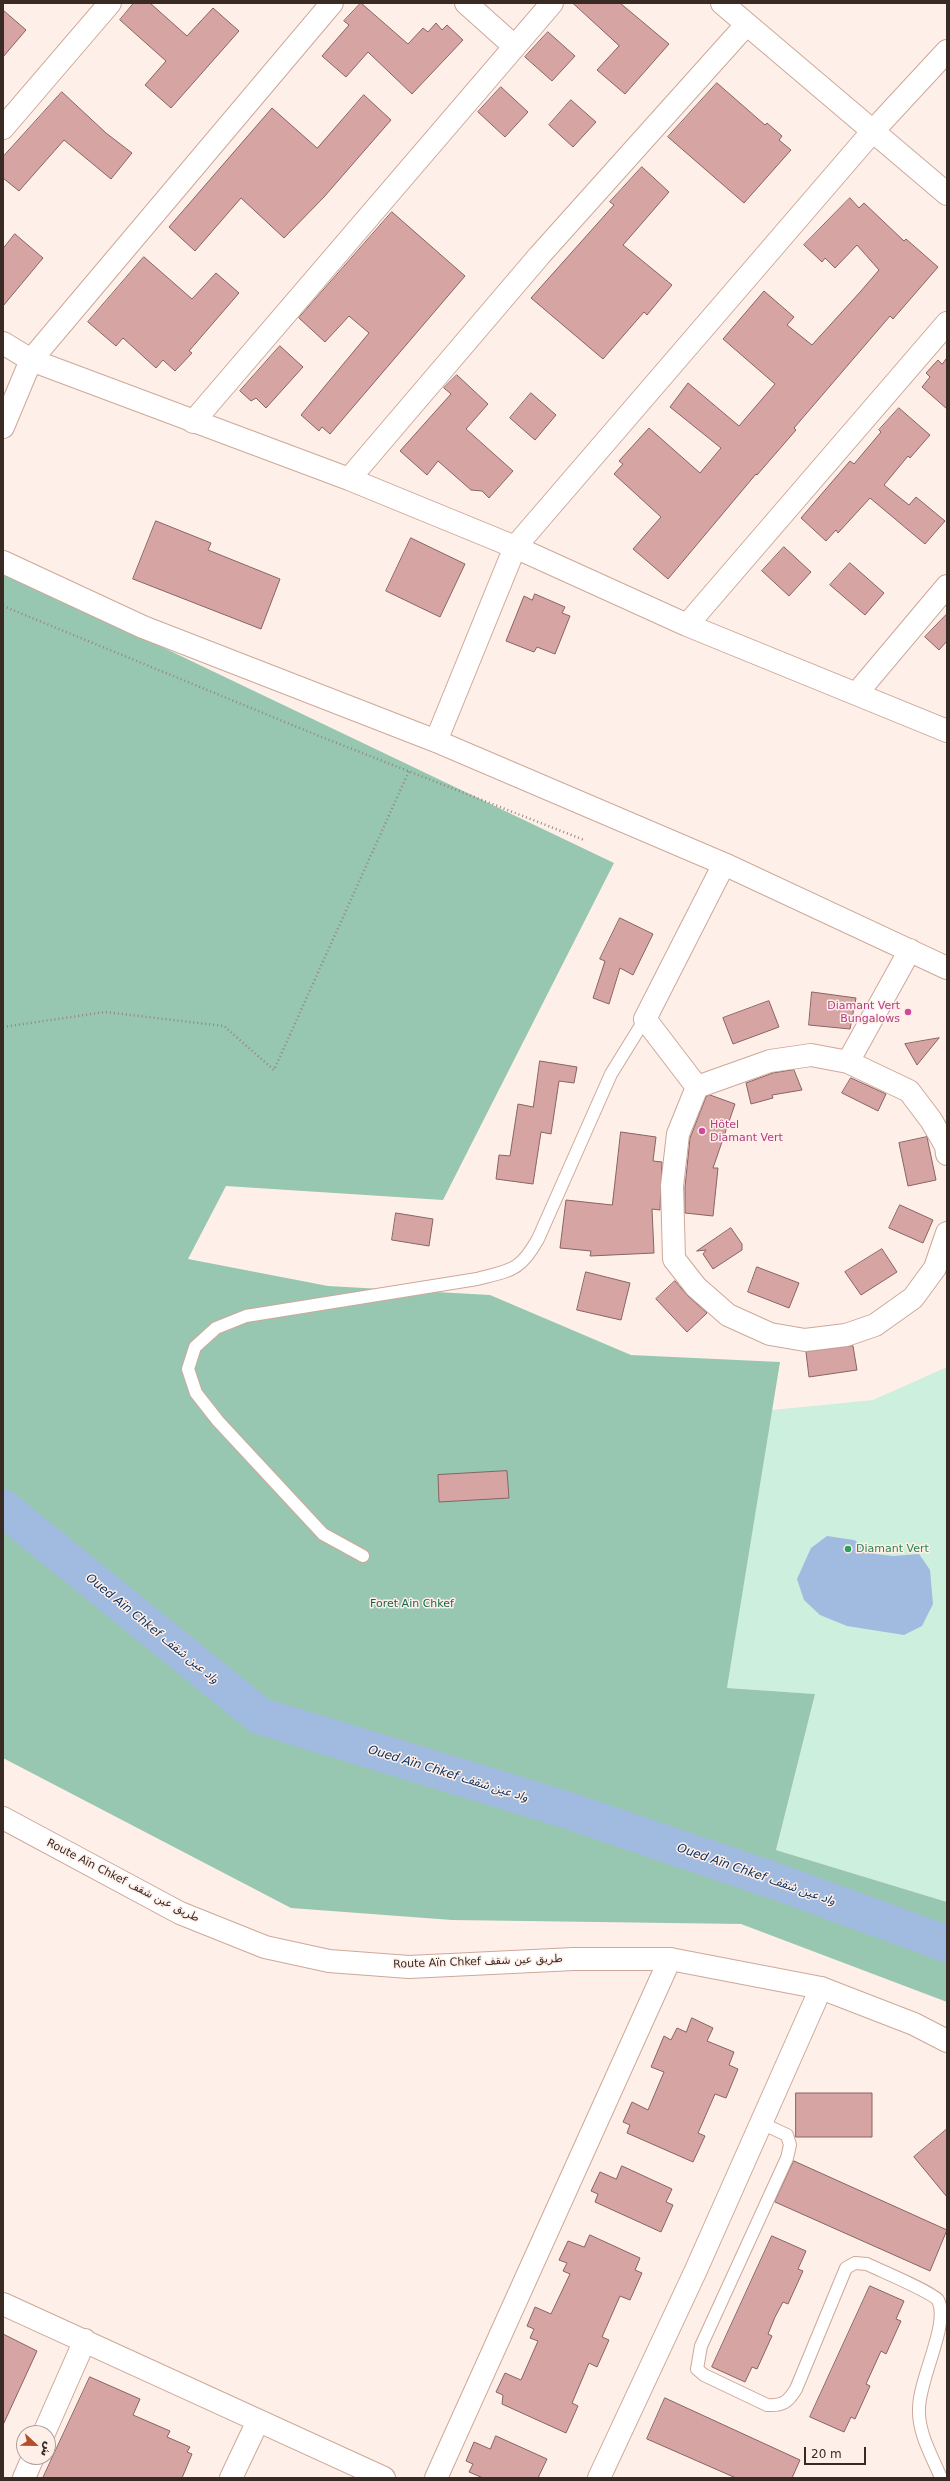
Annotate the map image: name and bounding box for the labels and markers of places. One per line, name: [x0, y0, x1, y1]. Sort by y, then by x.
place label: Diamant Vert Bungalows: [827, 999, 900, 1025]
marker: Diamant Vert Bungalows: [903, 1007, 913, 1017]
place label: Hôtel Diamant Vert: [710, 1118, 783, 1144]
marker: Hôtel Diamant Vert: [697, 1126, 707, 1136]
place label: Diamant Vert: [856, 1542, 929, 1556]
marker: Diamant Vert: [843, 1544, 853, 1554]

